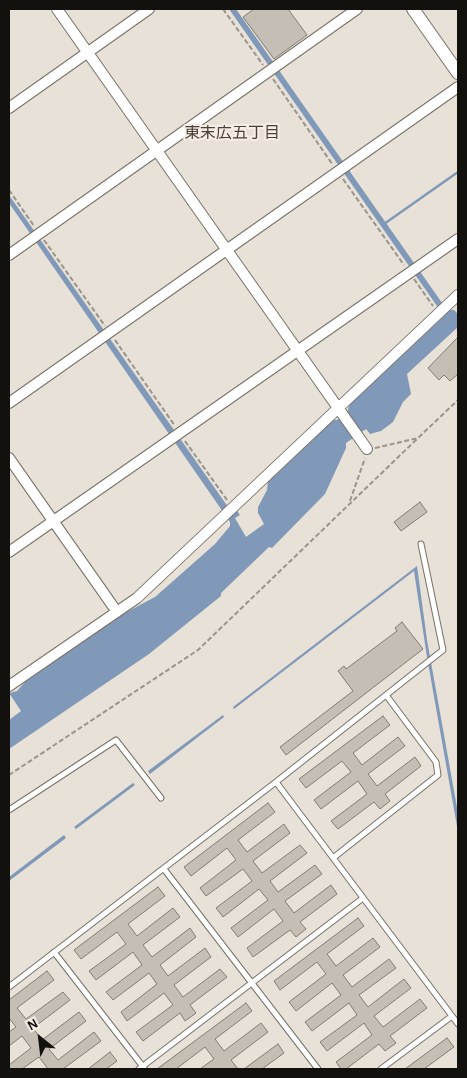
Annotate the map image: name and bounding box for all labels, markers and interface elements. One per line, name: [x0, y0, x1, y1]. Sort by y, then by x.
district label: 東末広五丁目: [184, 123, 280, 143]
north arrow: [15, 1013, 65, 1063]
text: N: [25, 1016, 40, 1033]

